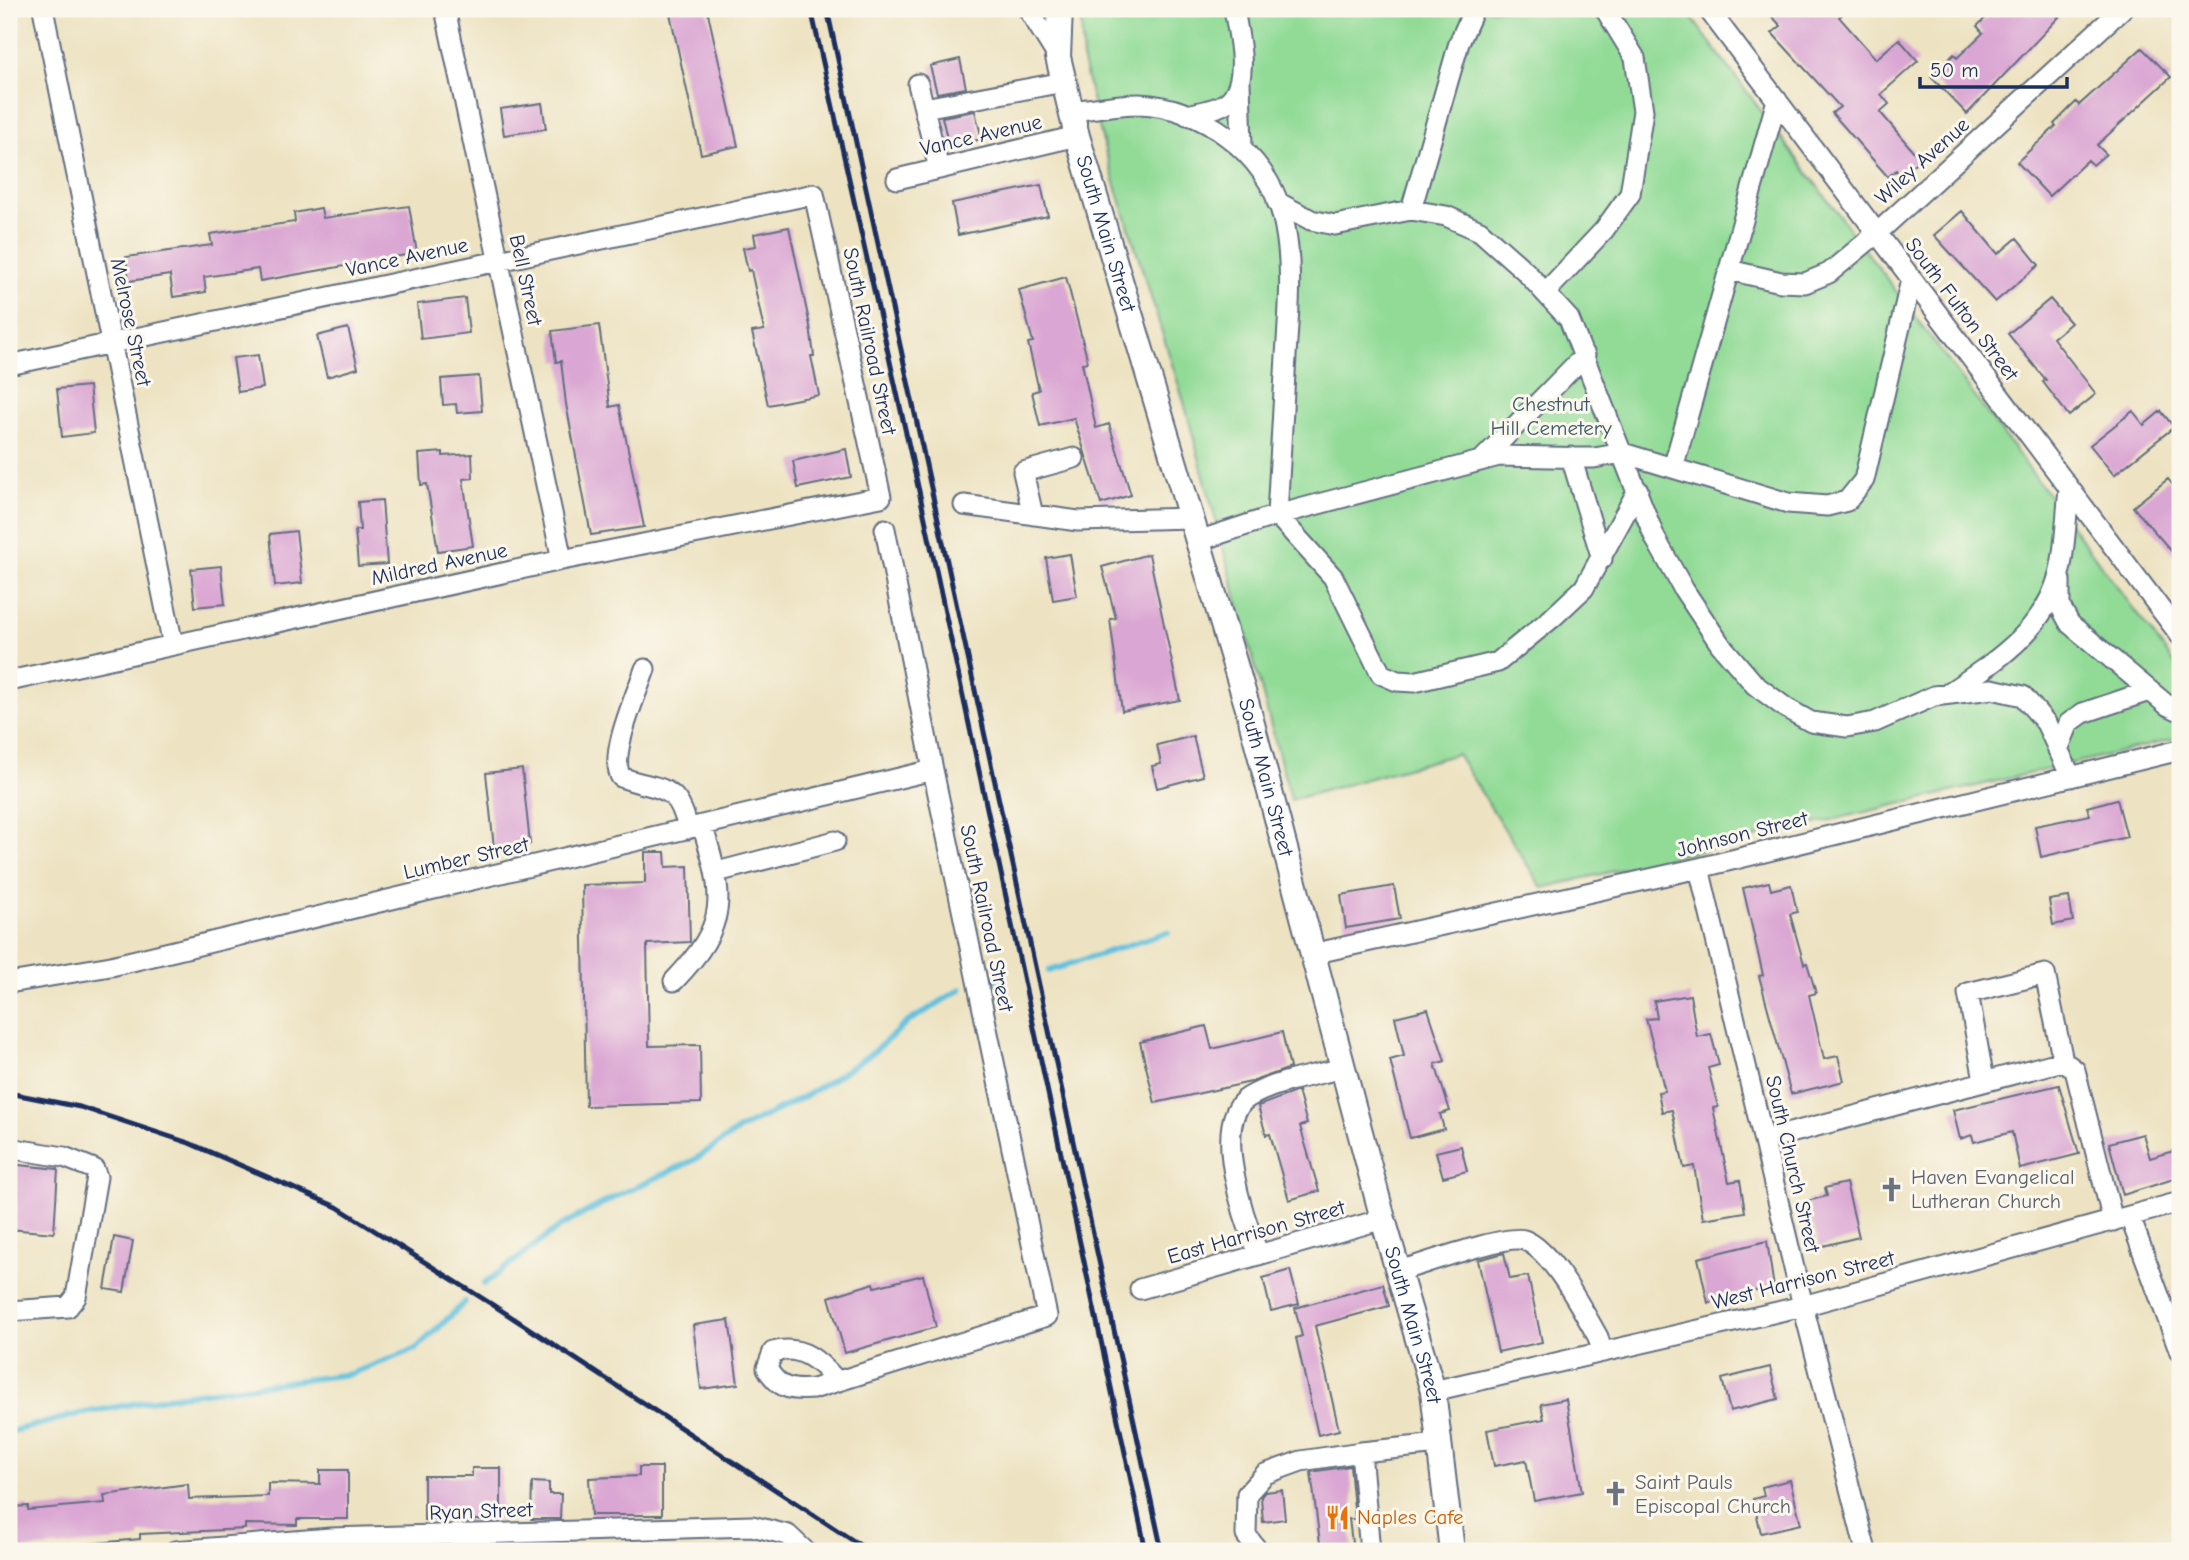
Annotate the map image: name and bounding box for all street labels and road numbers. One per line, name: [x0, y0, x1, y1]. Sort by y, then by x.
street label: Vance Avenue: [918, 109, 1044, 161]
street label: Wiley Avenue: [1870, 112, 1974, 210]
street label: South Main Street: [1071, 152, 1141, 316]
street label: Vance Avenue: [344, 232, 470, 282]
street label: Bell Street: [505, 232, 548, 329]
street label: South Fulton Street: [1900, 233, 2024, 386]
street label: South Railroad Street: [838, 245, 902, 438]
street label: Melrose Street: [106, 256, 157, 389]
street label: Mildred Avenue: [369, 538, 509, 590]
street label: South Main Street: [1234, 696, 1299, 860]
street label: Johnson Street: [1674, 806, 1811, 862]
street label: South Railroad Street: [955, 822, 1019, 1015]
street label: Lumber Street: [401, 832, 532, 884]
street label: South Church Street: [1761, 1073, 1825, 1256]
street label: East Harrison Street: [1164, 1195, 1349, 1269]
street label: South Main Street: [1380, 1244, 1446, 1405]
street label: West Harrison Street: [1709, 1245, 1898, 1314]
street label: Ryan Street: [429, 1497, 534, 1525]

